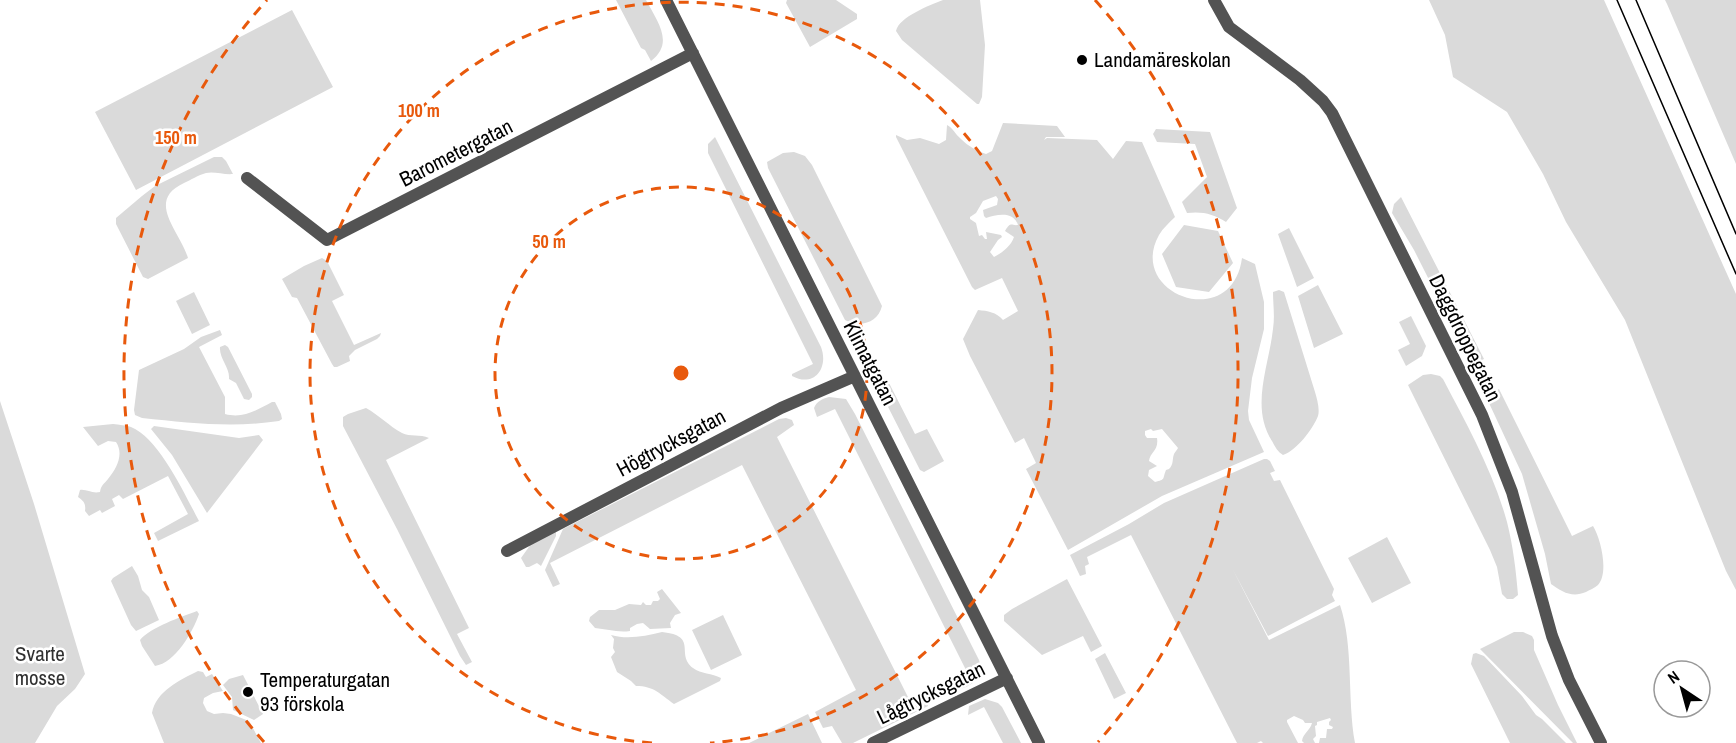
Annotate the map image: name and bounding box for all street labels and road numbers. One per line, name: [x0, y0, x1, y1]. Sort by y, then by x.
street label: Barometergatan: [394, 112, 517, 194]
street label: Daggdroppegatan: [1422, 269, 1509, 406]
street label: Klimatgatan: [837, 315, 904, 410]
street label: Högtrycksgatan: [611, 402, 730, 483]
street label: Lågtrycksgatan: [872, 654, 990, 731]

